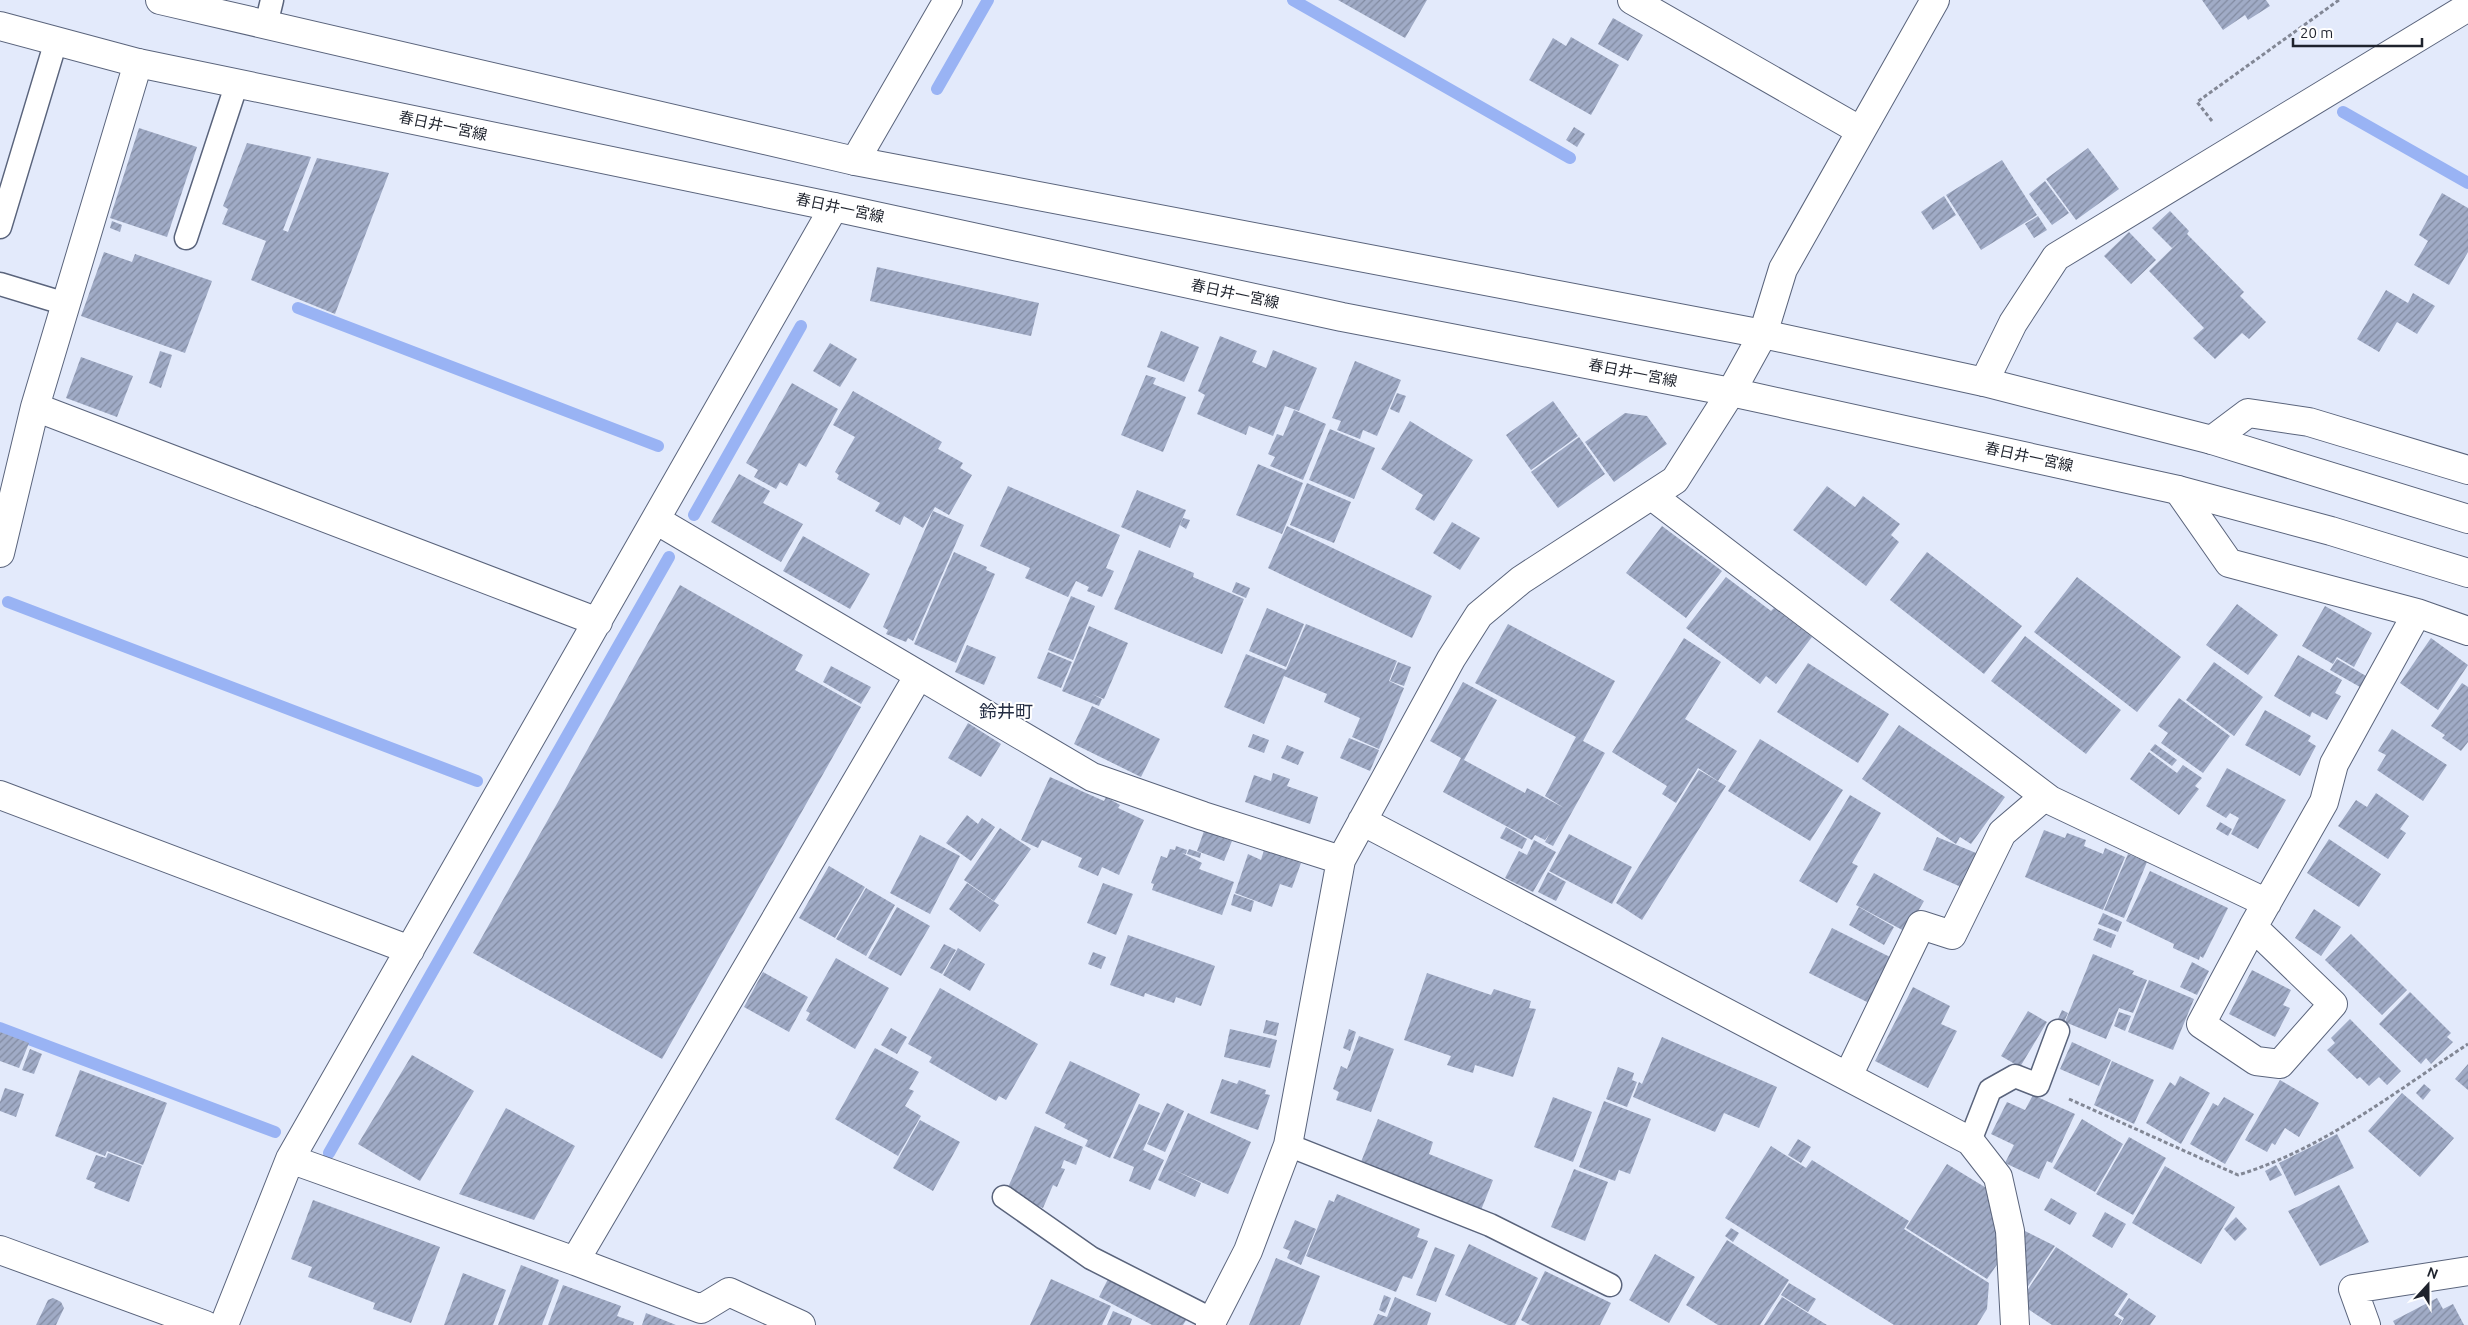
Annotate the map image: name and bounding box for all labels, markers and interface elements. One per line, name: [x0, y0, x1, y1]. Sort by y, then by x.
scale bar: [2293, 15, 2422, 47]
text: 20 m: [2300, 24, 2333, 41]
street label: 春日井一宮線: [397, 108, 489, 143]
street label: 春日井一宮線: [794, 190, 886, 225]
street label: 春日井一宮線: [1189, 276, 1281, 311]
street label: 春日井一宮線: [1587, 356, 1679, 389]
street label: 春日井一宮線: [1983, 439, 2075, 474]
district label: 鈴井町: [979, 701, 1033, 721]
north arrow: [2403, 1260, 2453, 1310]
text: N: [2425, 1264, 2440, 1282]

